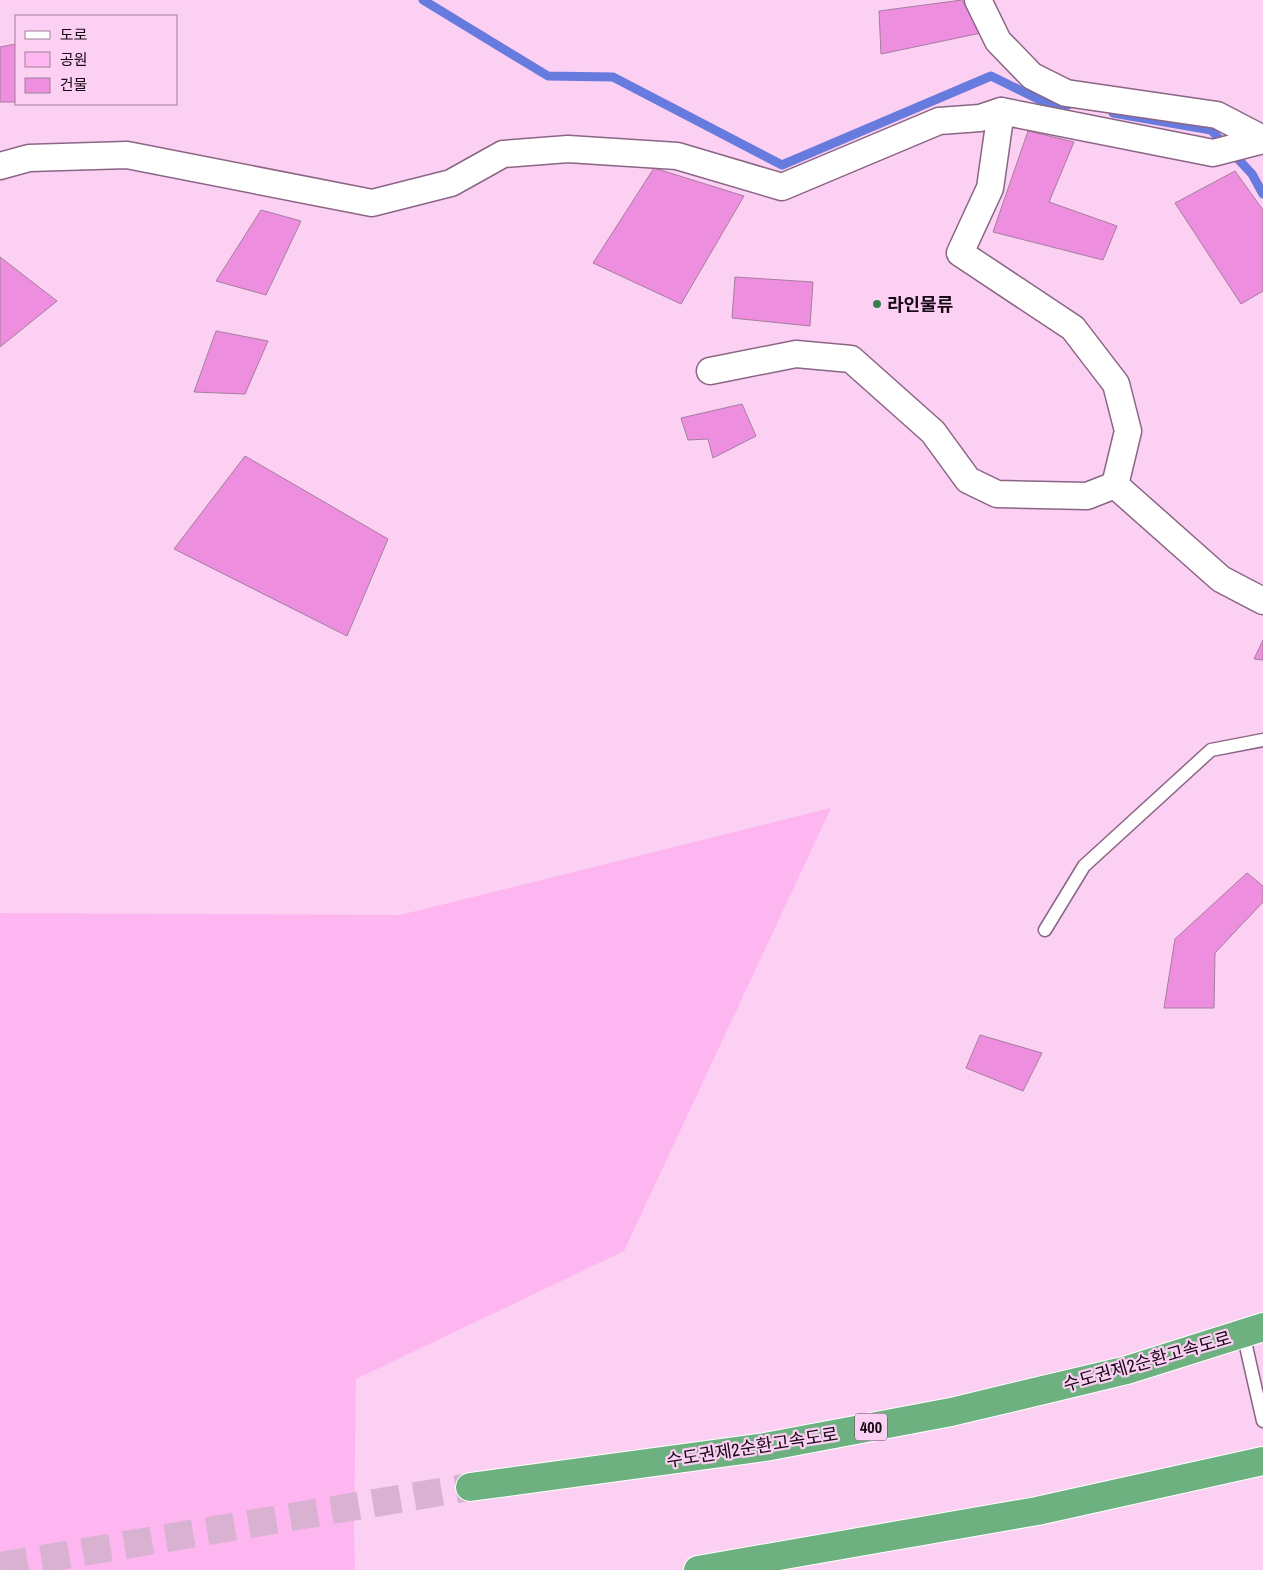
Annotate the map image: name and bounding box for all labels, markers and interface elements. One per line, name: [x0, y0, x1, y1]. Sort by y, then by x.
legend: [15, 15, 178, 105]
text: 도로: [60, 24, 88, 45]
text: 공원: [60, 49, 88, 70]
text: 건물: [60, 74, 88, 95]
place label: 라인물류: [887, 292, 953, 317]
marker: 라인물류: [871, 298, 883, 310]
street label: 수도권제2순환고속도로: [1060, 1325, 1234, 1397]
road number: 400: [855, 1414, 887, 1440]
street label: 수도권제2순환고속도로: [664, 1421, 840, 1473]

